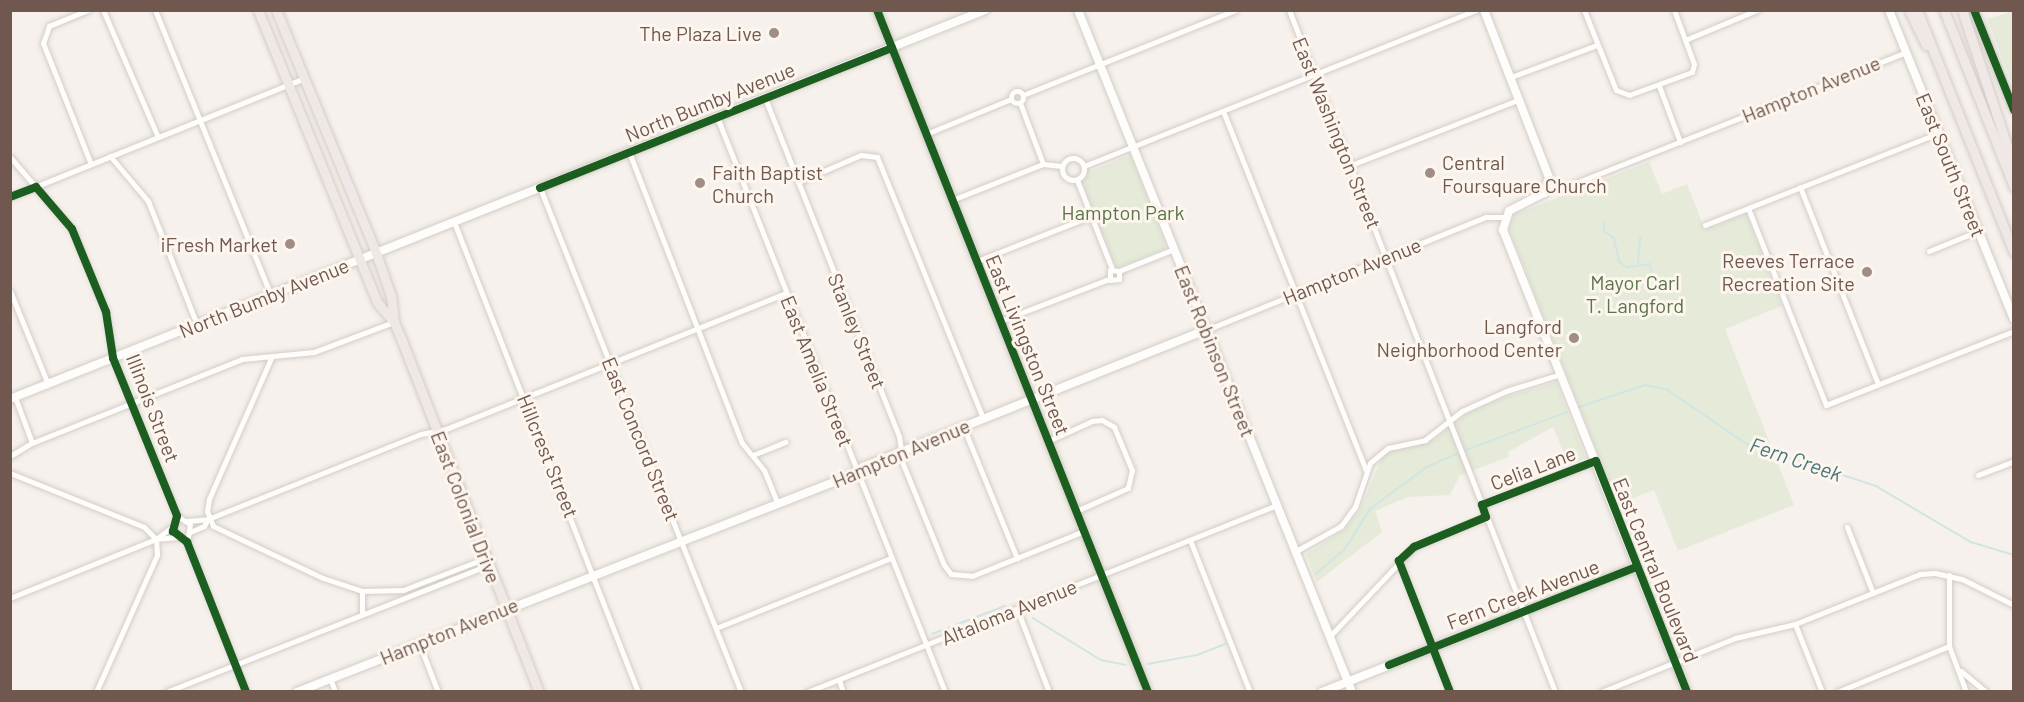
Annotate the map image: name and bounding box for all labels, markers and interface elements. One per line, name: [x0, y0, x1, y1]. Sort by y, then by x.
place label: The Plaza Live: [639, 21, 762, 45]
marker: The Plaza Live: [767, 26, 781, 40]
street label: East Washington Street: [1288, 34, 1386, 232]
street label: Hampton Avenue: [1738, 50, 1884, 128]
street label: North Bumby Avenue: [622, 57, 798, 147]
street label: East South Street: [1911, 90, 1991, 240]
place label: Central Foursquare Church: [1442, 150, 1607, 197]
place label: Faith Baptist Church: [712, 160, 823, 207]
marker: Central Foursquare Church: [1423, 166, 1437, 180]
marker: Faith Baptist Church: [693, 176, 707, 190]
park label: Hampton Park: [1062, 200, 1184, 224]
place label: iFresh Market: [160, 232, 278, 256]
street label: Hampton Avenue: [1279, 232, 1425, 310]
marker: iFresh Market: [283, 237, 297, 251]
place label: Reeves Terrace Recreation Site: [1721, 248, 1855, 295]
street label: East Livingston Street: [981, 251, 1075, 439]
street label: North Bumby Avenue: [176, 253, 352, 343]
street label: East Robinson Street: [1170, 262, 1260, 440]
marker: Reeves Terrace Recreation Site: [1860, 265, 1874, 279]
street label: Stanley Street: [823, 270, 891, 392]
park label: Mayor Carl T. Langford: [1586, 270, 1684, 317]
street label: East Amelia Street: [776, 292, 858, 450]
place label: Langford Neighborhood Center: [1376, 314, 1562, 361]
marker: Langford Neighborhood Center: [1567, 331, 1581, 345]
street label: Illinois Street: [121, 350, 185, 466]
street label: East Concord Street: [597, 353, 685, 525]
street label: Hillcrest Street: [512, 391, 584, 521]
street label: Hampton Avenue: [829, 413, 973, 493]
street label: East Colonial Drive: [426, 428, 506, 586]
water label: Fern Creek: [1747, 432, 1845, 486]
street label: Celia Lane: [1487, 441, 1579, 495]
street label: East Central Boulevard: [1608, 474, 1704, 666]
street label: Fern Creek Avenue: [1443, 554, 1603, 634]
street label: Altaloma Avenue: [938, 574, 1080, 650]
street label: Hampton Avenue: [376, 592, 522, 670]

